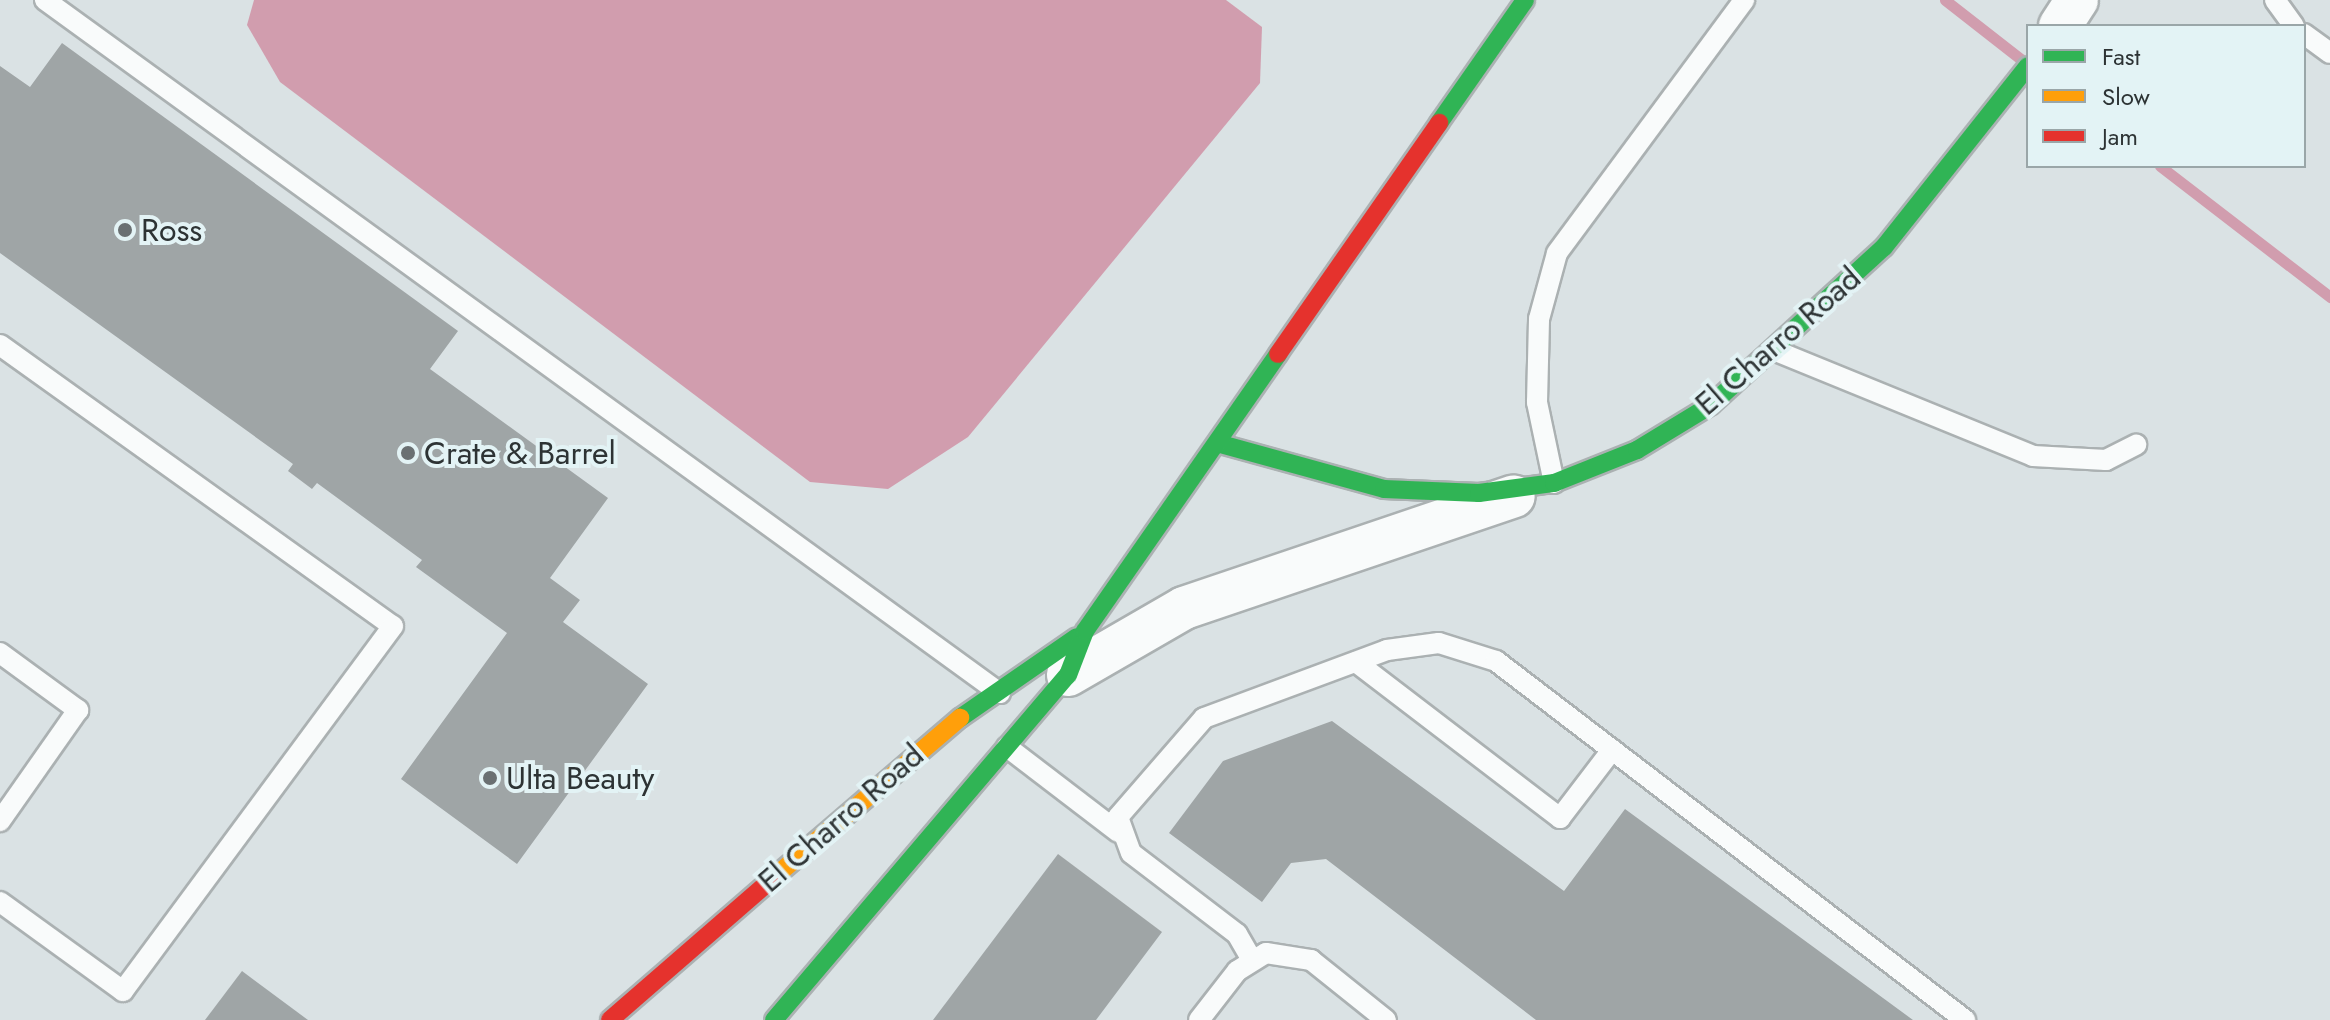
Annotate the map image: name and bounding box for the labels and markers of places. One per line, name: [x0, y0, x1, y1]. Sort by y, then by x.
place label: Ross: [141, 211, 202, 249]
marker: Ross: [116, 221, 134, 239]
place label: Crate & Barrel: [424, 434, 616, 472]
marker: Crate & Barrel: [399, 444, 417, 462]
place label: Ulta Beauty: [506, 759, 654, 797]
marker: Ulta Beauty: [481, 769, 499, 787]

